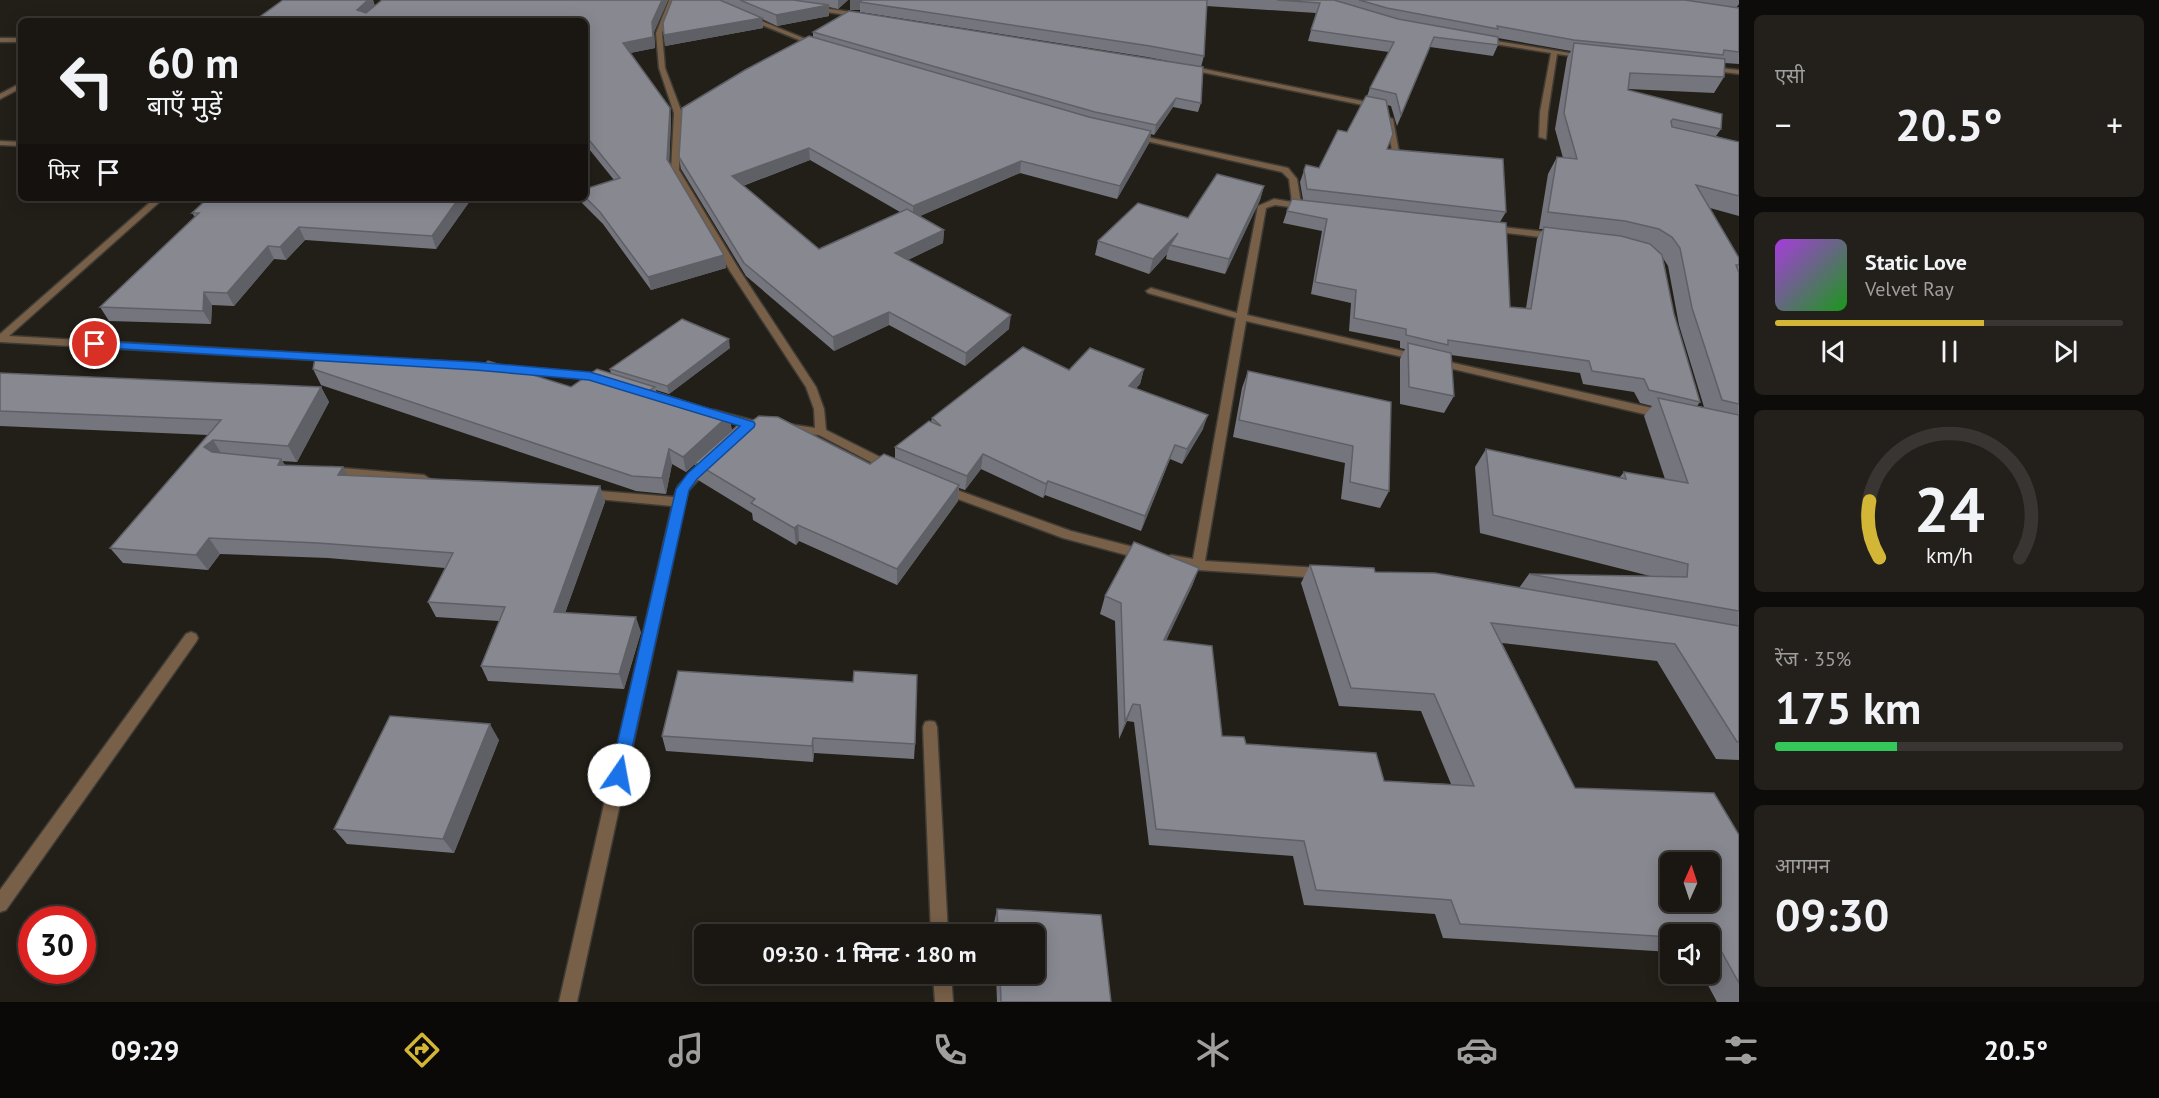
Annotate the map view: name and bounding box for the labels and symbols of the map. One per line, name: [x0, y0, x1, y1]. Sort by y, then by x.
pin: [69, 318, 120, 369]
position arrow: [587, 743, 651, 807]
north arrow: [1660, 852, 1720, 912]
speed limit sign: 30: [18, 906, 96, 984]

